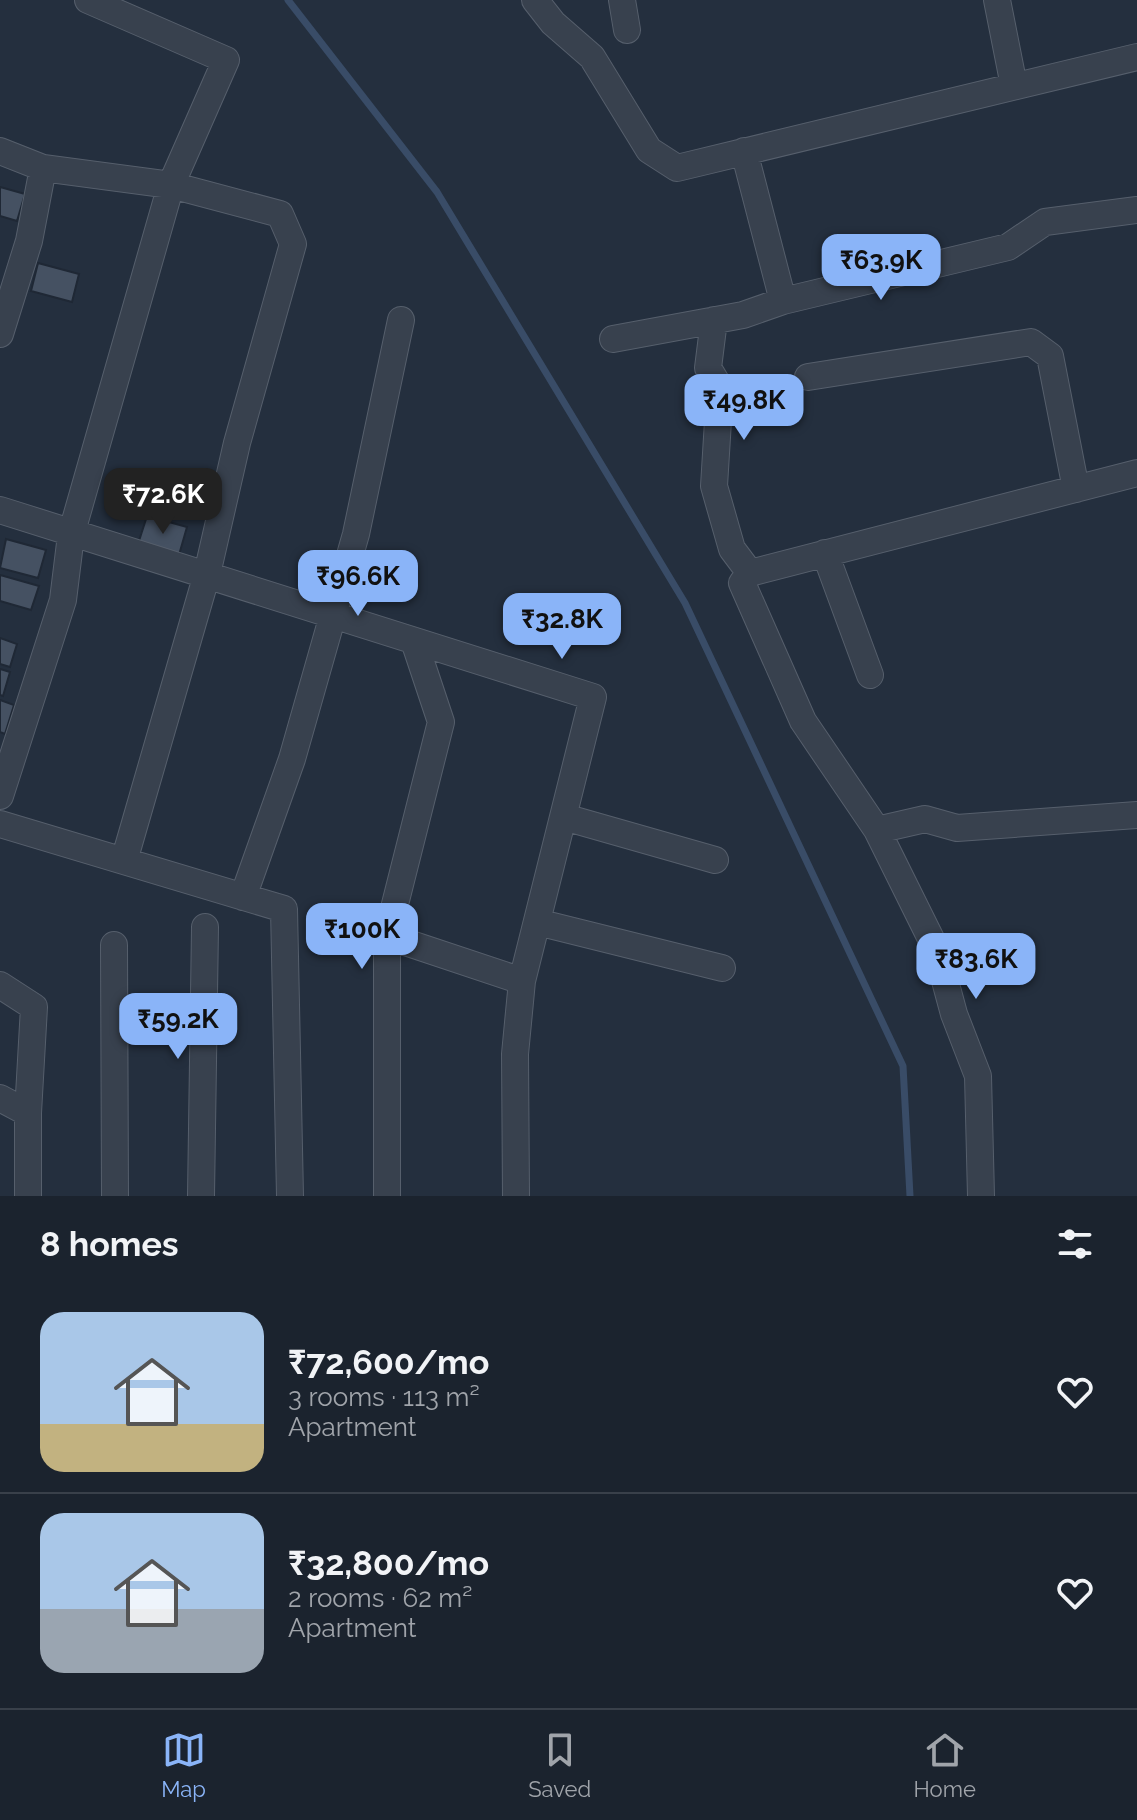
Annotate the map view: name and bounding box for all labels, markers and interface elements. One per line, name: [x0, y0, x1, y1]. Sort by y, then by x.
pin: ₹63.9K: [816, 234, 946, 302]
text: ₹63.9K: [840, 245, 922, 275]
pin: ₹49.8K: [679, 374, 809, 442]
text: ₹49.8K: [702, 385, 786, 415]
pin: ₹72.6K: [98, 468, 228, 536]
text: ₹72.6K: [122, 479, 204, 509]
pin: ₹96.6K: [293, 550, 423, 618]
text: ₹96.6K: [316, 561, 400, 591]
pin: ₹32.8K: [497, 593, 627, 661]
text: ₹32.8K: [521, 604, 603, 634]
pin: ₹100K: [306, 903, 418, 971]
text: ₹100K: [324, 914, 400, 944]
pin: ₹83.6K: [911, 933, 1041, 1001]
text: ₹83.6K: [934, 944, 1018, 974]
pin: ₹59.2K: [113, 993, 243, 1061]
text: ₹59.2K: [137, 1004, 219, 1034]
icon: filters: [1053, 1222, 1097, 1266]
text: 8 homes: [40, 1224, 179, 1264]
text: ₹72,600/mo: [288, 1342, 489, 1382]
icon: home: [104, 1344, 200, 1440]
icon: heart: [1053, 1370, 1097, 1414]
text: 3 rooms · 113 m²: [288, 1382, 480, 1412]
text: Apartment: [288, 1412, 417, 1442]
text: ₹32,800/mo: [288, 1543, 489, 1583]
icon: home: [104, 1545, 200, 1641]
icon: heart: [1053, 1571, 1097, 1615]
text: 2 rooms · 62 m²: [288, 1583, 472, 1613]
text: Apartment: [288, 1613, 417, 1643]
tab: Map: [161, 1728, 206, 1802]
tab: Saved: [528, 1728, 591, 1802]
tab: Home: [914, 1728, 976, 1802]

